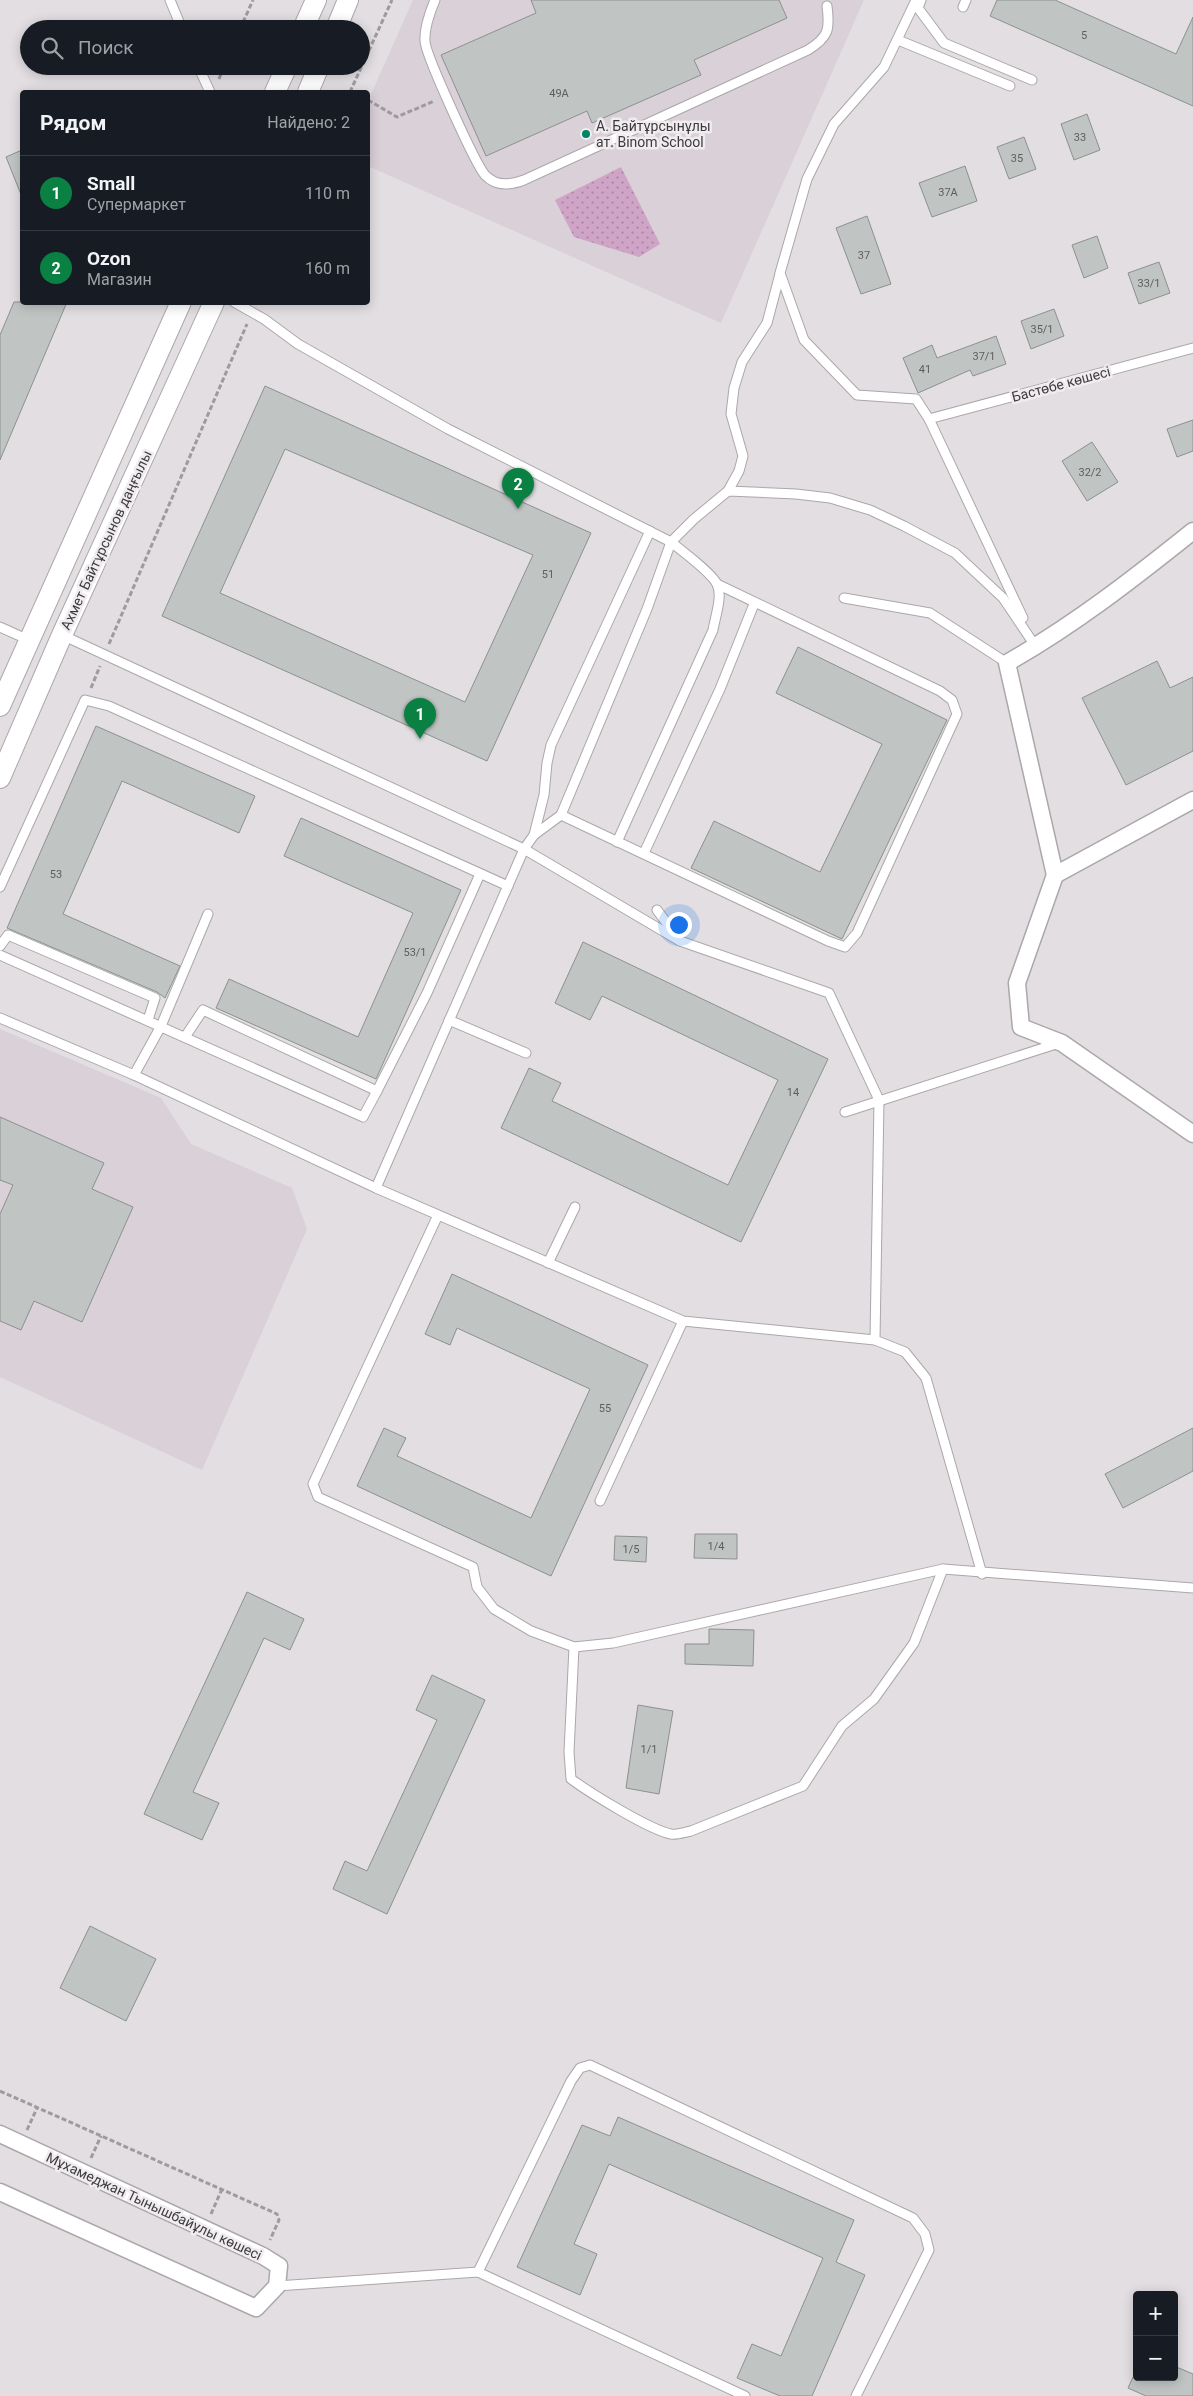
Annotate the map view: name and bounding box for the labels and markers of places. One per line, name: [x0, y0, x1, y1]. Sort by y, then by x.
place label: А. Байтұрсынұлы ат. Binom School: [596, 118, 711, 150]
marker: А. Байтұрсынұлы ат. Binom School: [580, 128, 592, 140]
pin: 2: [502, 468, 534, 509]
pin: 1: [404, 698, 436, 739]

